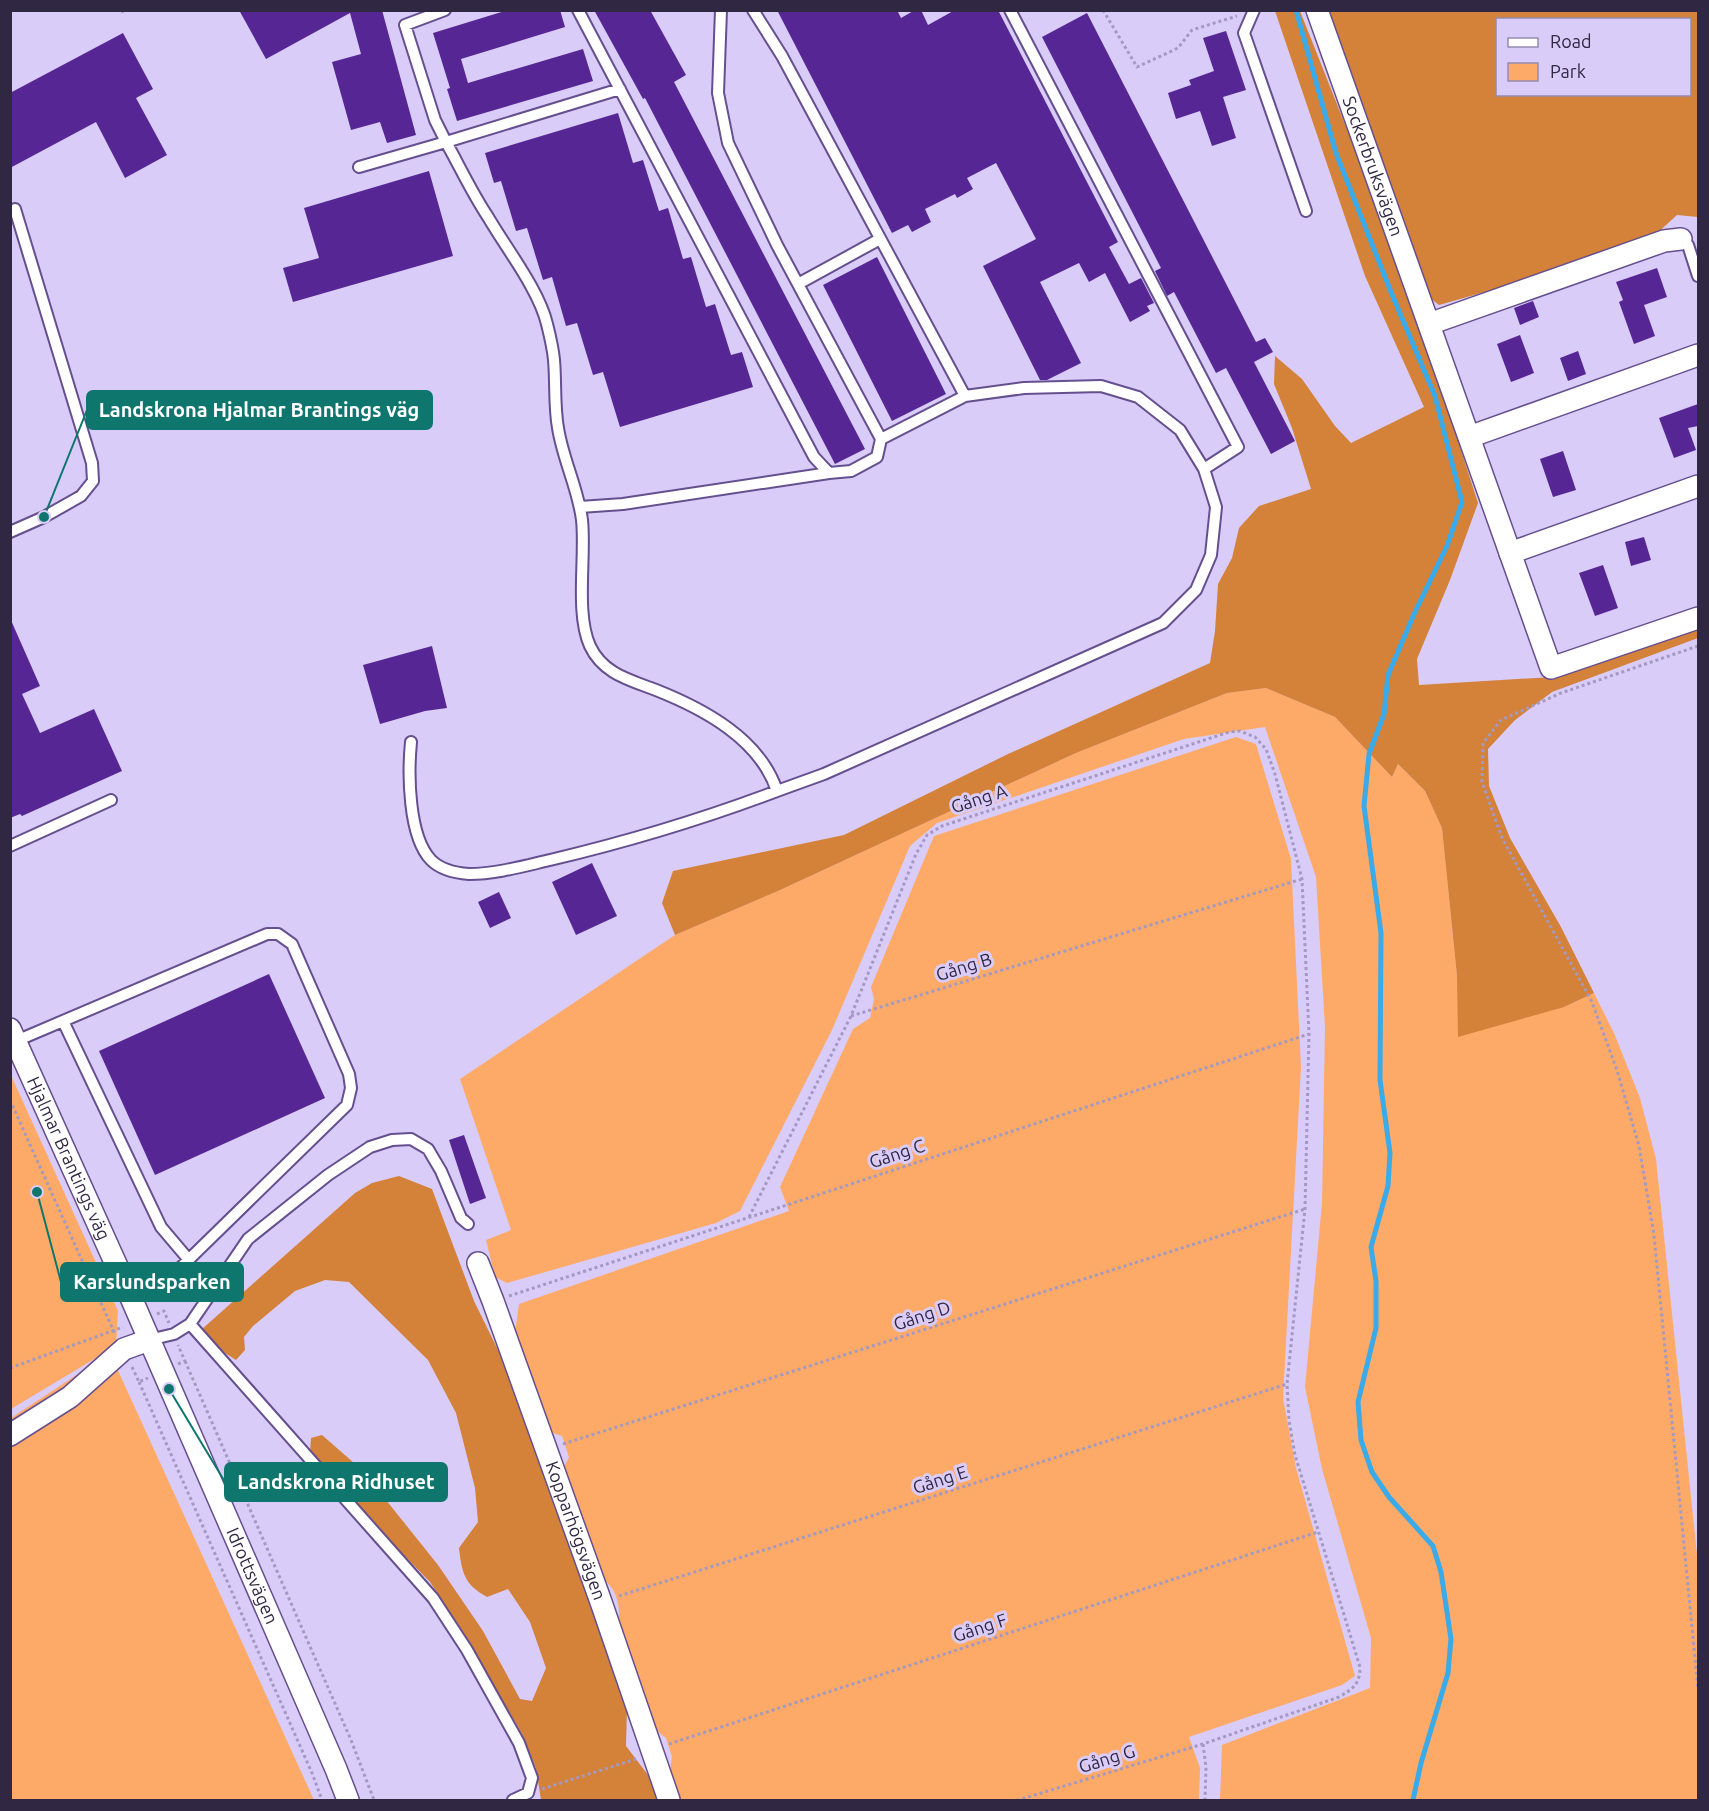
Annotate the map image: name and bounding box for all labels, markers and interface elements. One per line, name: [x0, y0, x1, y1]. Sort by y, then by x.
legend: [1496, 18, 1691, 96]
text: Road: [1550, 31, 1592, 51]
text: Park: [1550, 61, 1586, 81]
street label: Sockerbruksvägen: [1340, 93, 1408, 239]
callout: Landskrona Hjalmar Brantings väg: [87, 391, 432, 429]
text: Landskrona Hjalmar Brantings väg: [99, 398, 419, 421]
street label: Gång A: [948, 780, 1009, 816]
street label: Gång B: [933, 948, 994, 984]
street label: Hjalmar Brantings väg: [24, 1073, 115, 1243]
street label: Gång C: [867, 1135, 927, 1171]
callout: Karslundsparken: [61, 1263, 243, 1301]
text: Karslundsparken: [73, 1270, 231, 1293]
street label: Gång D: [891, 1296, 953, 1334]
street label: Kopparhögsvägen: [542, 1458, 610, 1603]
street label: Gång E: [910, 1461, 969, 1497]
callout: Landskrona Ridhuset: [225, 1463, 447, 1501]
text: Landskrona Ridhuset: [237, 1470, 435, 1493]
street label: Idrottsvägen: [223, 1524, 283, 1627]
street label: Gång F: [950, 1609, 1009, 1645]
street label: Gång G: [1076, 1740, 1137, 1776]

